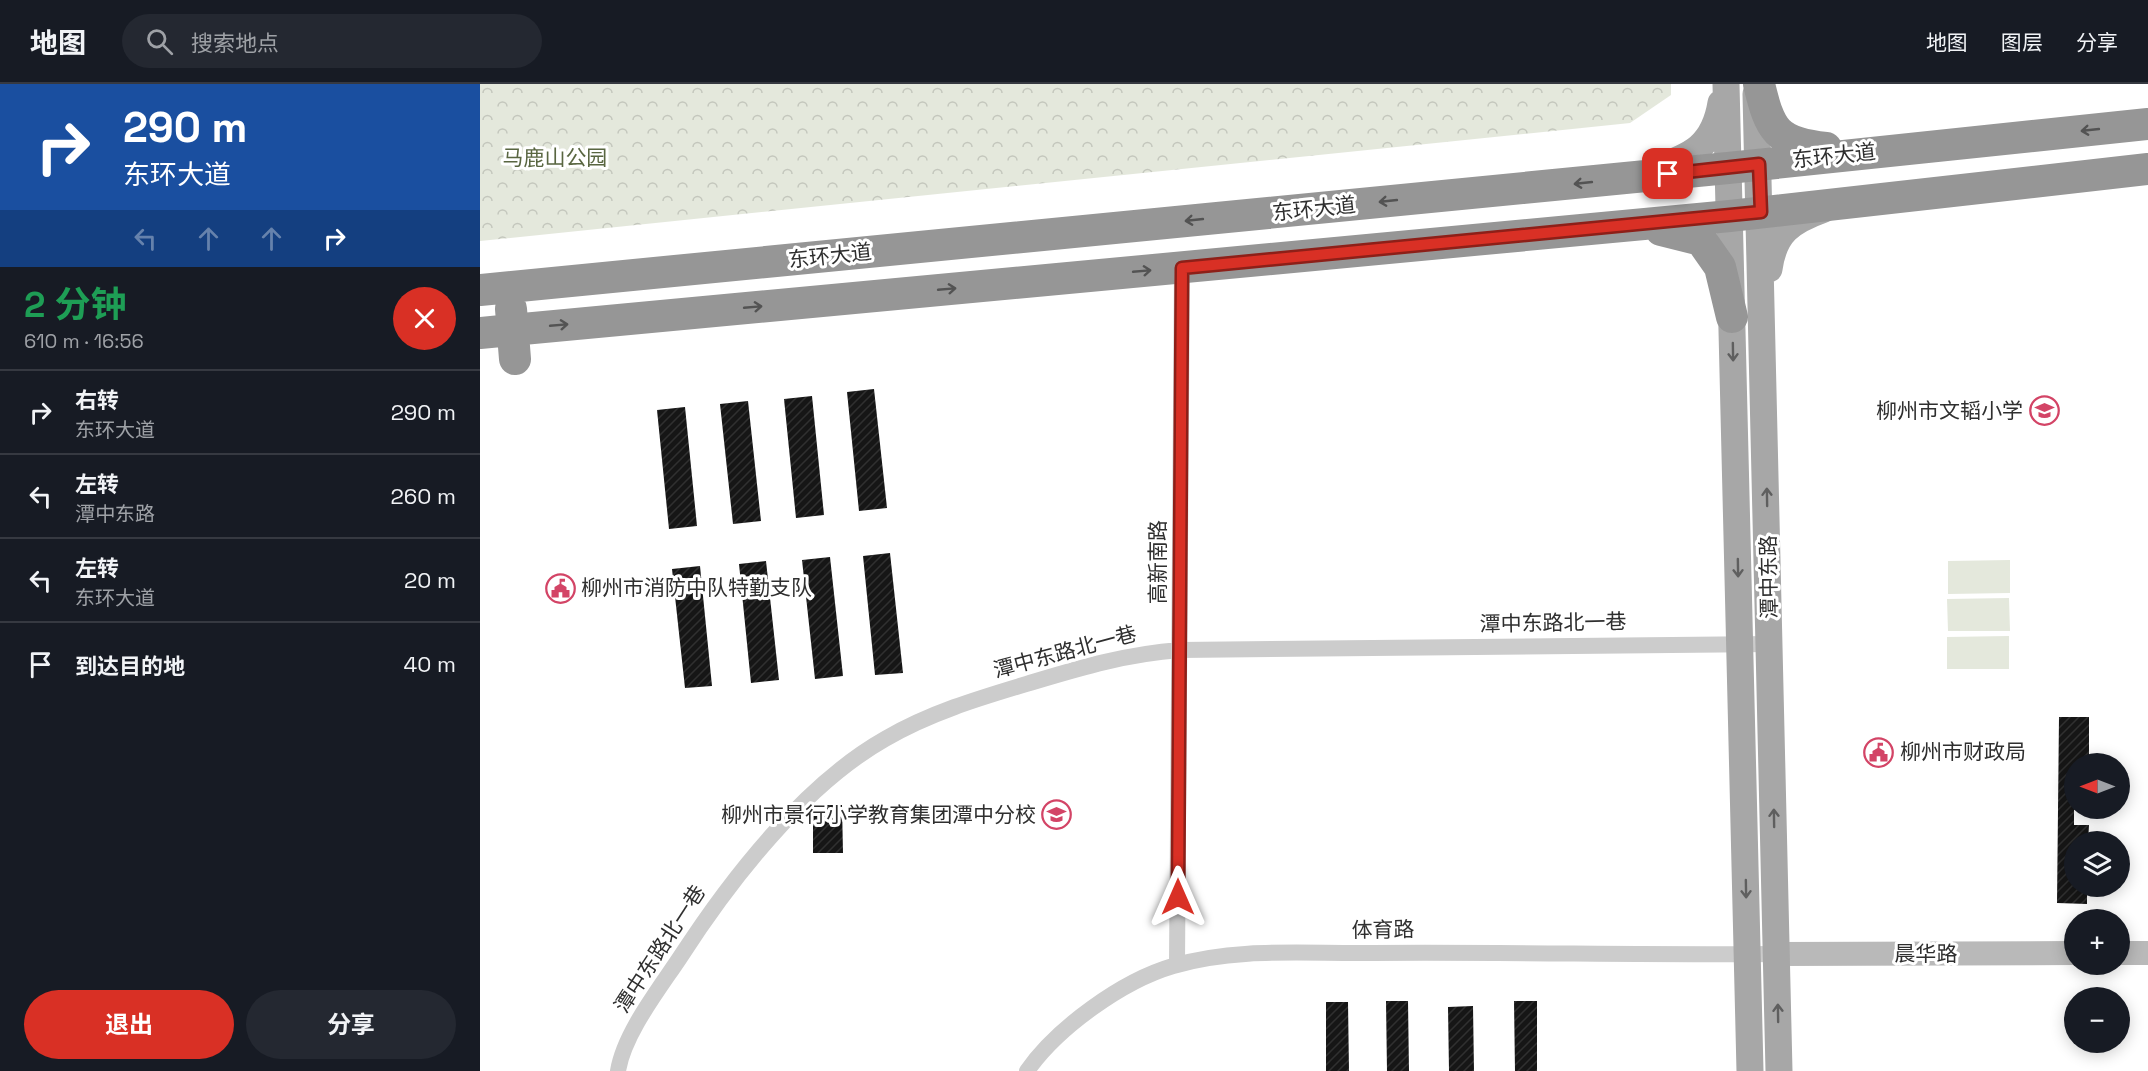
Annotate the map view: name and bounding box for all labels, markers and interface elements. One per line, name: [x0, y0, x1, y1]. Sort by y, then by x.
search box: [122, 14, 542, 68]
text: 地图: [30, 25, 86, 61]
icon: search: [143, 25, 176, 58]
text: 搜索地点: [191, 29, 279, 57]
text: 地图: [1926, 29, 1968, 56]
text: 图层: [2001, 29, 2043, 56]
text: 分享: [2076, 29, 2118, 56]
text: 290 m: [123, 101, 248, 154]
icon: right: [24, 108, 102, 186]
one-way arrow: [2080, 125, 2100, 136]
street label: 东环大道: [1791, 138, 1877, 173]
park label: 马鹿山公园: [503, 144, 608, 171]
pin: [1642, 148, 1693, 199]
text: 东环大道: [123, 157, 231, 192]
icon: arrive: [1651, 157, 1684, 190]
one-way arrow: [1573, 178, 1593, 189]
street label: 东环大道: [1271, 191, 1357, 226]
one-way arrow: [1379, 196, 1399, 207]
one-way arrow: [1185, 215, 1205, 226]
icon: left: [129, 222, 162, 255]
icon: ahead: [192, 222, 225, 255]
icon: ahead: [255, 222, 288, 255]
icon: right: [318, 222, 351, 255]
street label: 东环大道: [787, 238, 873, 273]
one-way arrow: [1131, 265, 1151, 276]
text: 2 分钟: [24, 282, 127, 328]
one-way arrow: [937, 283, 957, 294]
button: close: [393, 287, 456, 350]
one-way arrow: [743, 301, 763, 312]
one-way arrow: [549, 319, 569, 330]
text: 610 m · 16:56: [24, 328, 144, 354]
one-way arrow: [1728, 342, 1739, 362]
text: 右转: [75, 386, 119, 414]
school or university icon: 柳州市文韬小学: [2028, 395, 2060, 427]
icon: right: [24, 396, 57, 429]
place label: 柳州市文韬小学: [1876, 397, 2023, 424]
text: 290 m: [391, 398, 456, 426]
text: 东环大道: [75, 417, 155, 443]
text: 左转: [75, 470, 119, 498]
icon: left: [24, 480, 57, 513]
text: 260 m: [391, 482, 456, 510]
one-way arrow: [1761, 487, 1773, 507]
text: 潭中东路: [75, 501, 155, 527]
street label: 高新南路: [1144, 520, 1171, 604]
street label: 潭中东路: [1754, 535, 1783, 619]
text: 左转: [75, 554, 119, 582]
one-way arrow: [1732, 558, 1744, 578]
icon: left: [24, 564, 57, 597]
text: 20 m: [404, 566, 456, 594]
public building icon: 柳州市消防中队特勤支队: [544, 572, 576, 604]
place label: 柳州市消防中队特勤支队: [581, 574, 812, 601]
text: 东环大道: [75, 585, 155, 611]
street label: 潭中东路北一巷: [1479, 608, 1627, 637]
street label: 潭中东路北一巷: [990, 619, 1139, 684]
icon: arrive: [24, 648, 57, 681]
text: 40 m: [404, 650, 456, 678]
text: 到达目的地: [75, 652, 185, 680]
public building icon: 柳州市财政局: [1863, 736, 1895, 768]
place label: 柳州市财政局: [1900, 738, 2026, 765]
north arrow: [2064, 753, 2130, 819]
map controls: [2064, 753, 2130, 1053]
school or university icon: 柳州市景行小学教育集团潭中分校: [1041, 799, 1073, 831]
place label: 柳州市景行小学教育集团潭中分校: [721, 801, 1036, 828]
one-way arrow: [1768, 808, 1780, 828]
button: layers: [2064, 831, 2130, 897]
position arrow: [1146, 865, 1210, 929]
one-way arrow: [1740, 879, 1752, 899]
street label: 潭中东路北一巷: [608, 880, 711, 1018]
button: +: [2064, 909, 2130, 975]
street label: 体育路: [1351, 915, 1415, 944]
street label: 晨华路: [1895, 940, 1958, 967]
button: −: [2064, 987, 2130, 1053]
button: 退出: [24, 990, 234, 1059]
button: 分享: [246, 990, 456, 1059]
one-way arrow: [1772, 1003, 1784, 1023]

